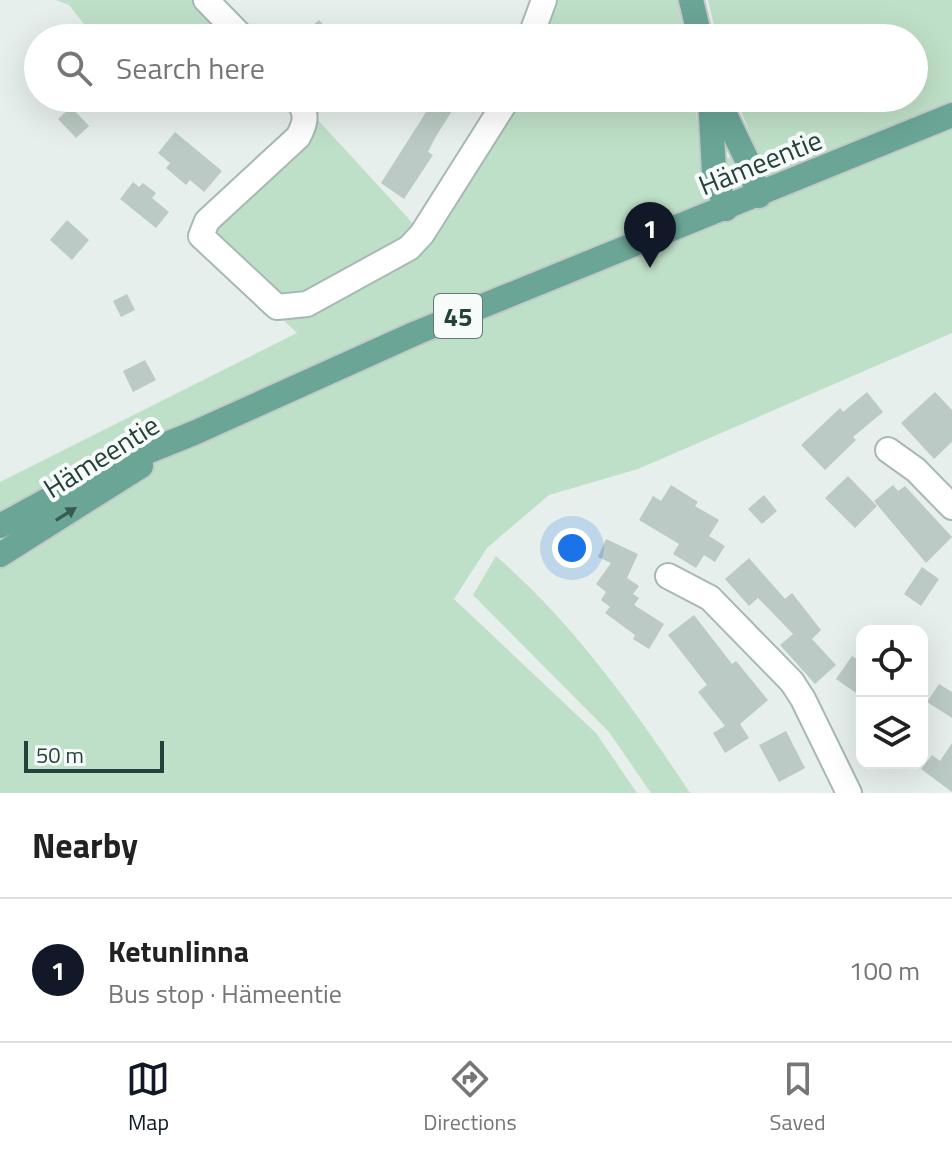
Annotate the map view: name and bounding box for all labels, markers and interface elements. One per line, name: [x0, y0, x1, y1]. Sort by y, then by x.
search box: [24, 24, 928, 112]
text: Search here: [116, 45, 265, 91]
icon: search: [52, 46, 96, 90]
street label: Hämeentie: [692, 118, 828, 206]
pin: 1: [624, 202, 676, 268]
road number: 45: [434, 294, 482, 338]
street label: Hämeentie: [35, 403, 167, 509]
one-way arrow: [55, 507, 77, 521]
your location: [552, 528, 592, 568]
map controls: [856, 625, 928, 769]
button: locate: [856, 625, 928, 697]
button: layers: [856, 697, 928, 769]
scale bar: [24, 737, 164, 773]
text: 50 m: [36, 738, 84, 772]
text: Nearby: [32, 819, 138, 871]
text: Ketunlinna: [108, 928, 249, 974]
text: 1: [51, 951, 65, 990]
text: 100 m: [849, 951, 920, 990]
text: Bus stop · Hämeentie: [108, 974, 342, 1013]
tab: Map: [126, 1057, 170, 1139]
tab: Directions: [423, 1057, 517, 1139]
tab: Saved: [770, 1057, 826, 1139]

